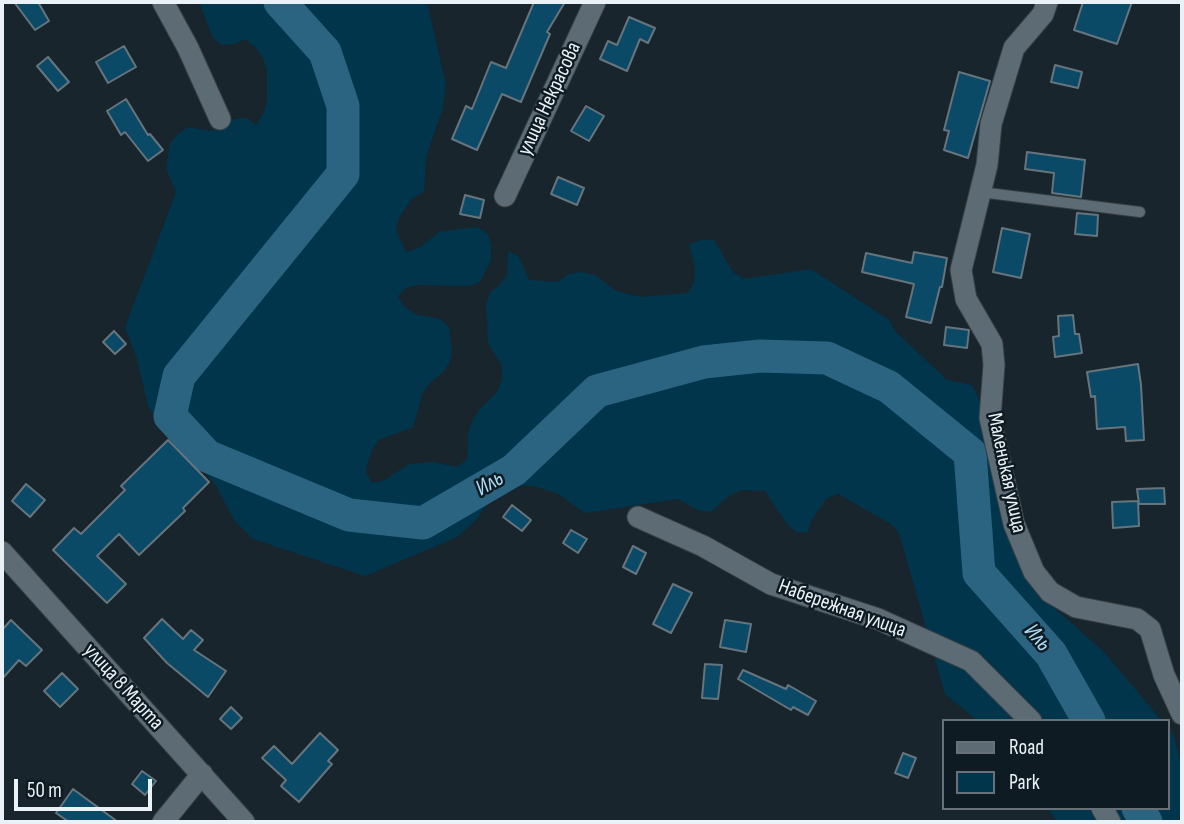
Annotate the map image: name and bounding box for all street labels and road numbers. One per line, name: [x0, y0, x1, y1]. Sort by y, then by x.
street label: улица Некрасова: [513, 38, 587, 160]
street label: Маленькая улица: [981, 411, 1031, 535]
street label: Набережная улица: [775, 574, 909, 644]
street label: улица 8 Марта: [78, 639, 168, 735]

